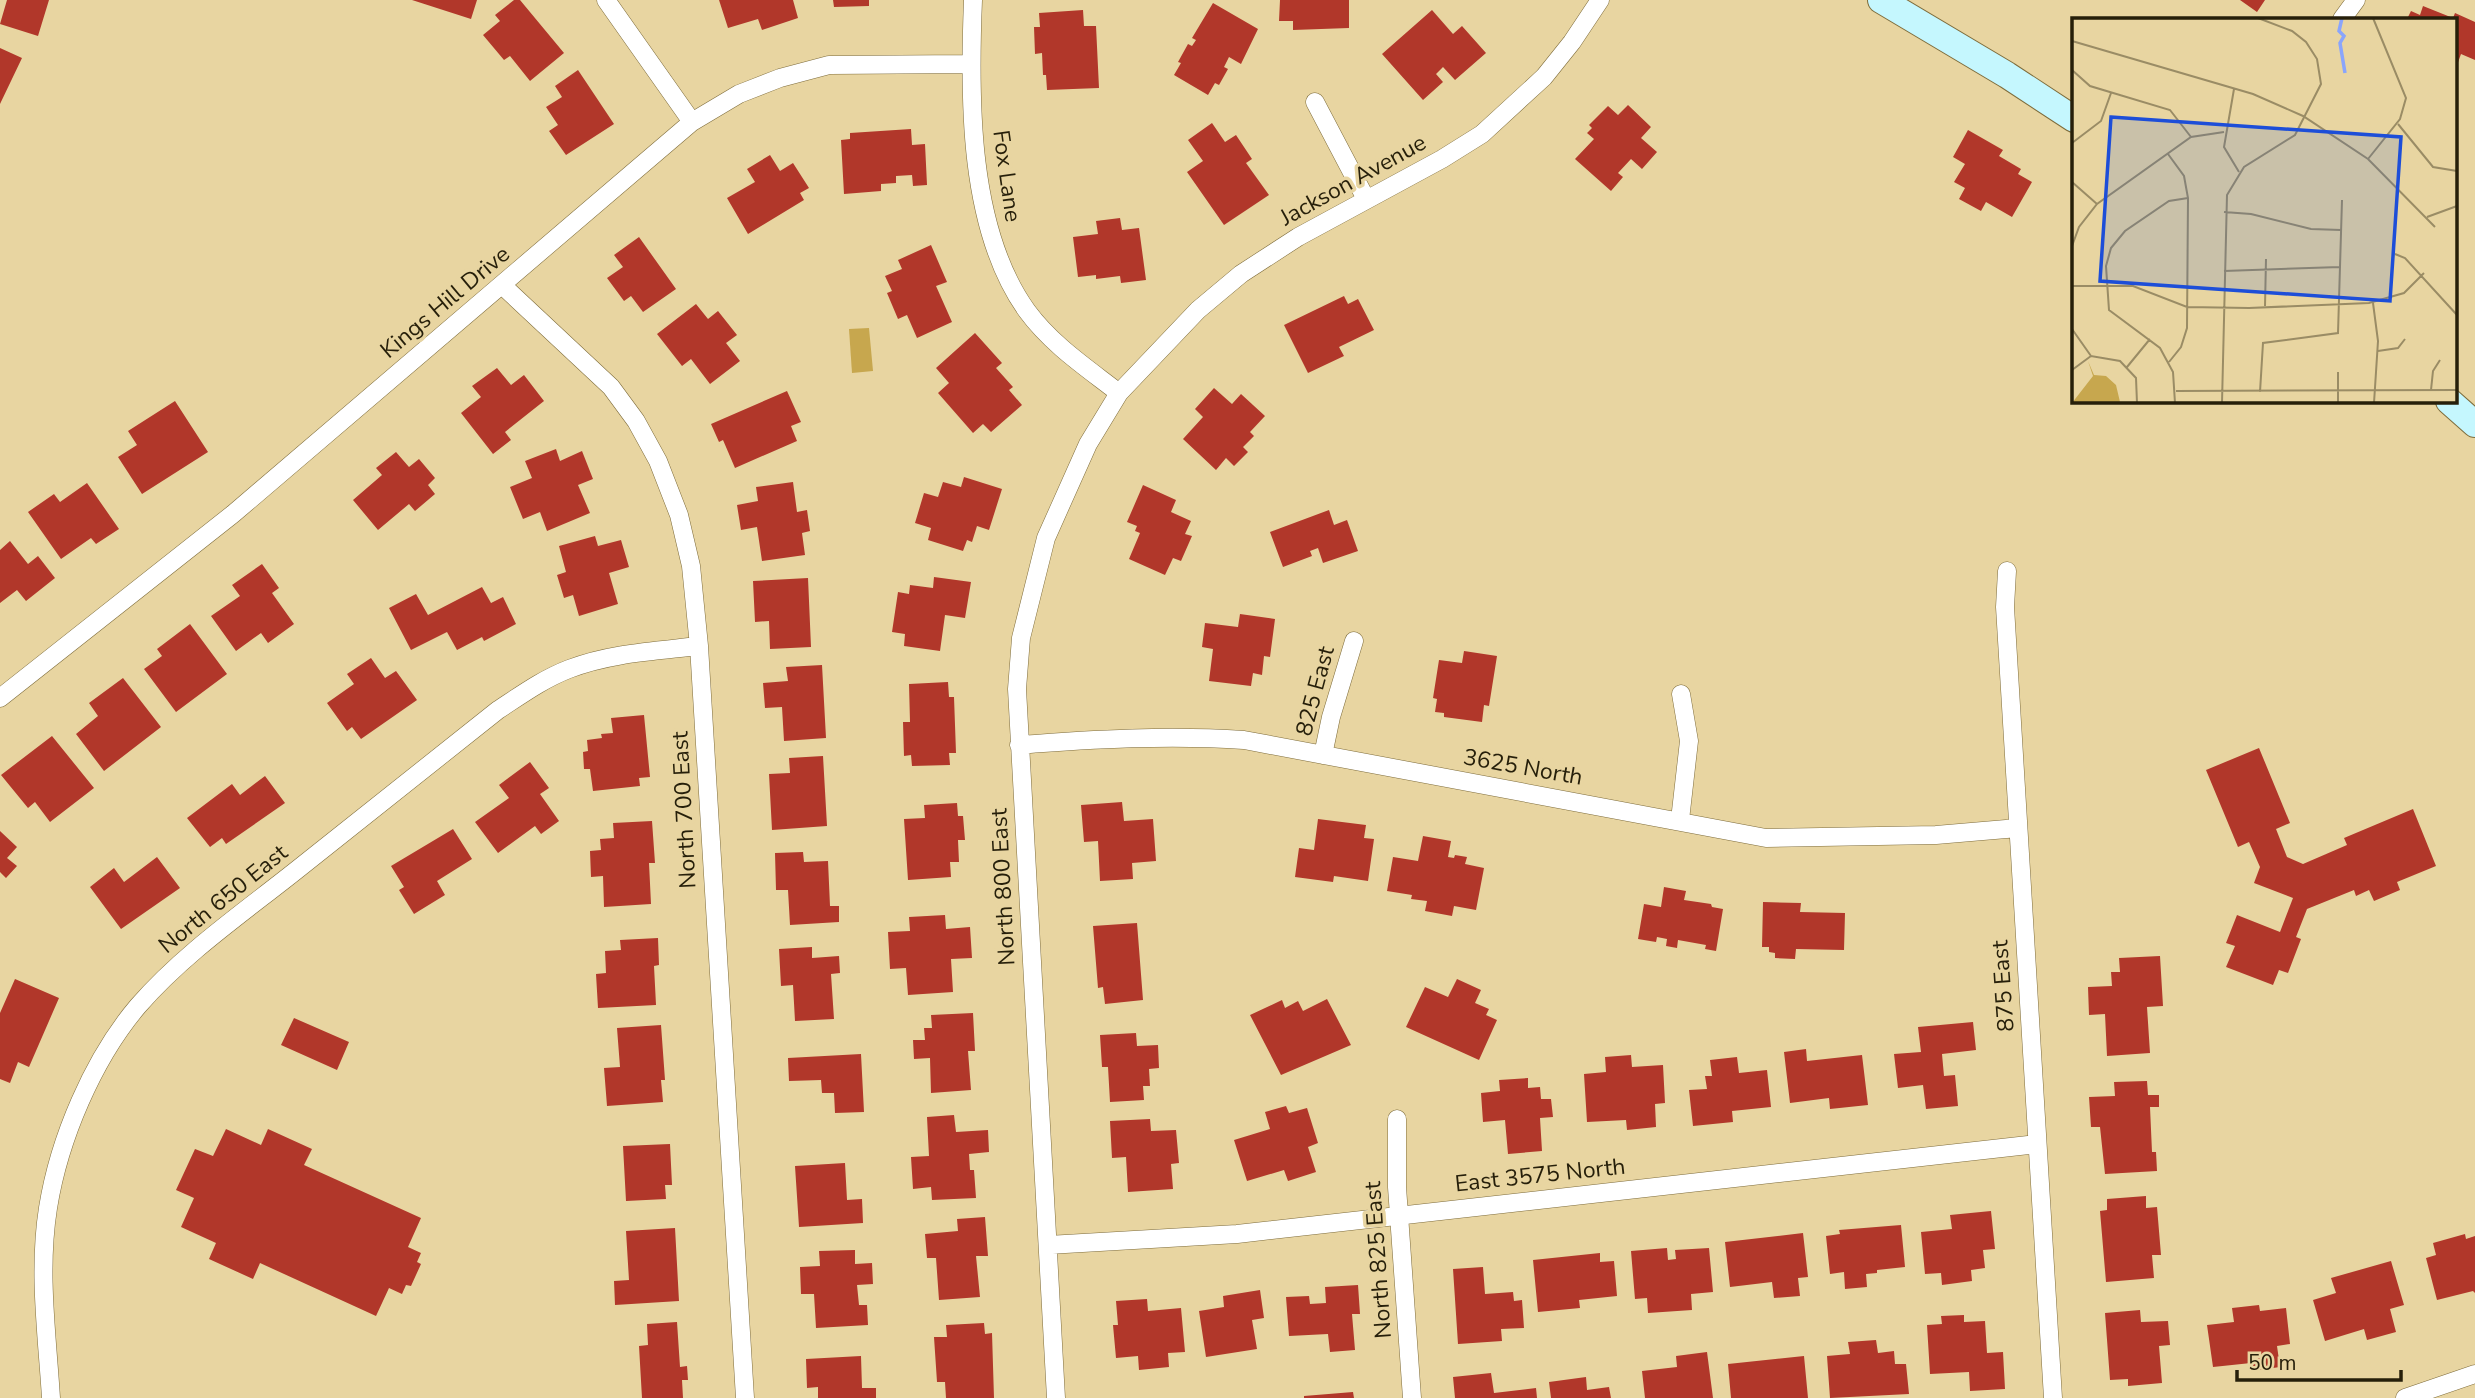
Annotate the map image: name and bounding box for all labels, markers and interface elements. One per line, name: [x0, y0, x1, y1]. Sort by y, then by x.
inset map: [2072, 18, 2458, 402]
street label: Jackson Avenue: [1273, 127, 1432, 233]
street label: Fox Lane: [985, 128, 1029, 224]
street label: Kings Hill Drive: [374, 239, 516, 365]
street label: 825 East: [1288, 642, 1342, 739]
street label: North 700 East: [664, 730, 704, 889]
street label: 3625 North: [1461, 741, 1585, 793]
street label: North 800 East: [983, 807, 1023, 966]
street label: North 650 East: [152, 837, 295, 961]
street label: 875 East: [1984, 938, 2022, 1033]
street label: East 3575 North: [1453, 1151, 1627, 1199]
street label: North 825 East: [1357, 1179, 1399, 1340]
scale bar: [2237, 1338, 2402, 1382]
text: 50 m: [2248, 1349, 2297, 1377]

